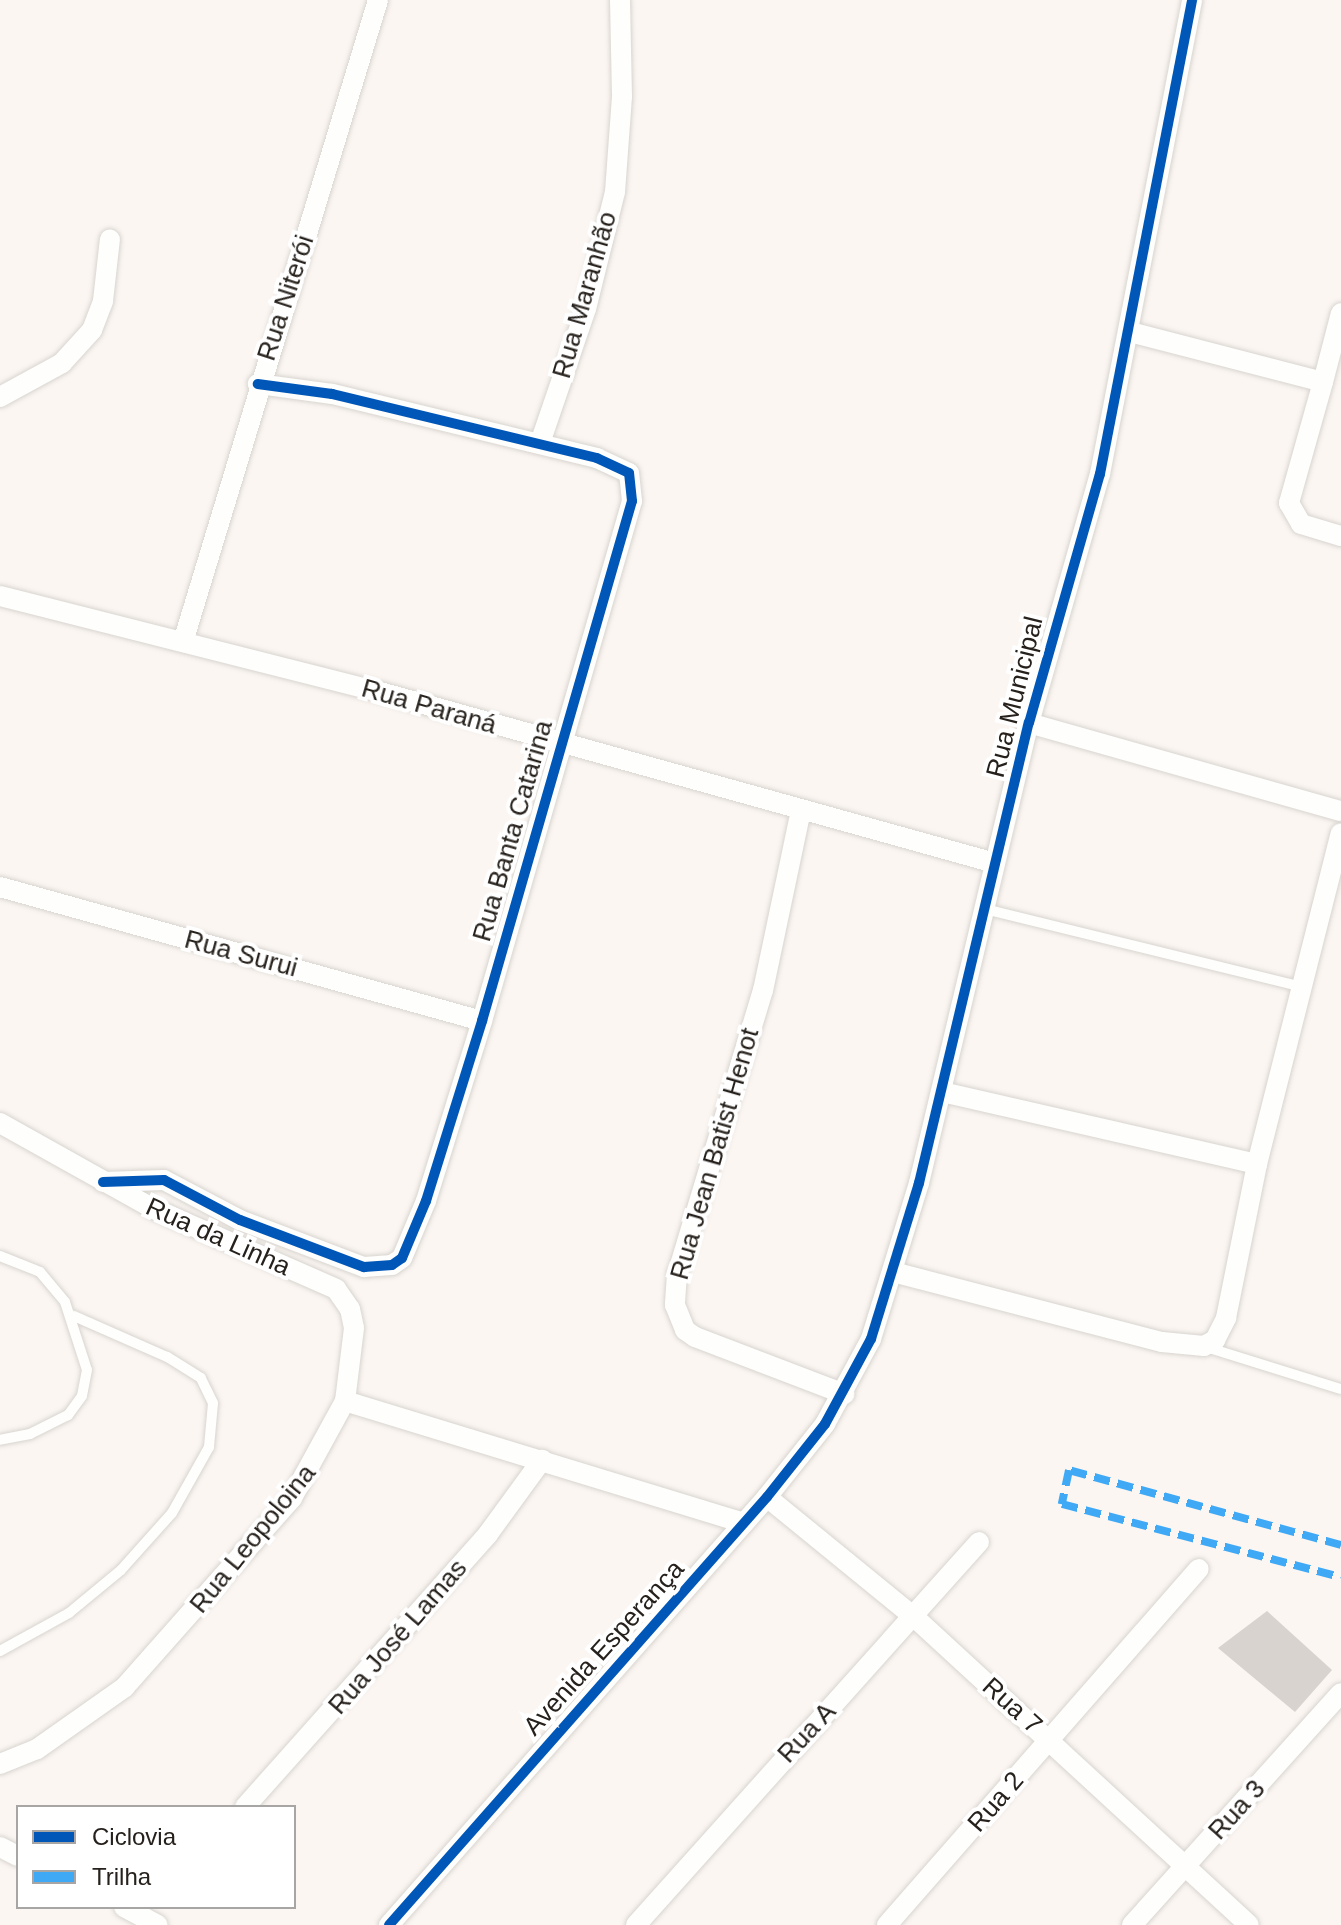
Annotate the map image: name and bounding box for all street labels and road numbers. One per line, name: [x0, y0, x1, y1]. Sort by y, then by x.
street label: Rua Maranhão: [546, 208, 624, 382]
street label: Rua Niterói: [251, 231, 321, 365]
street label: Rua Municipal: [980, 613, 1050, 781]
street label: Rua Paraná: [358, 673, 500, 741]
street label: Rua Banta Catarina: [467, 717, 559, 945]
street label: Rua Surui: [181, 924, 301, 984]
street label: Rua Jean Batist Henot: [664, 1025, 766, 1283]
street label: Rua da Linha: [141, 1191, 295, 1283]
street label: Rua Leopoloina: [184, 1458, 322, 1620]
street label: Rua José Lamas: [322, 1553, 474, 1721]
street label: Avenida Esperança: [517, 1554, 691, 1742]
street label: Rua 7: [976, 1671, 1048, 1741]
street label: Rua A: [771, 1696, 843, 1770]
street label: Rua 2: [961, 1766, 1031, 1838]
street label: Rua 3: [1202, 1774, 1272, 1846]

